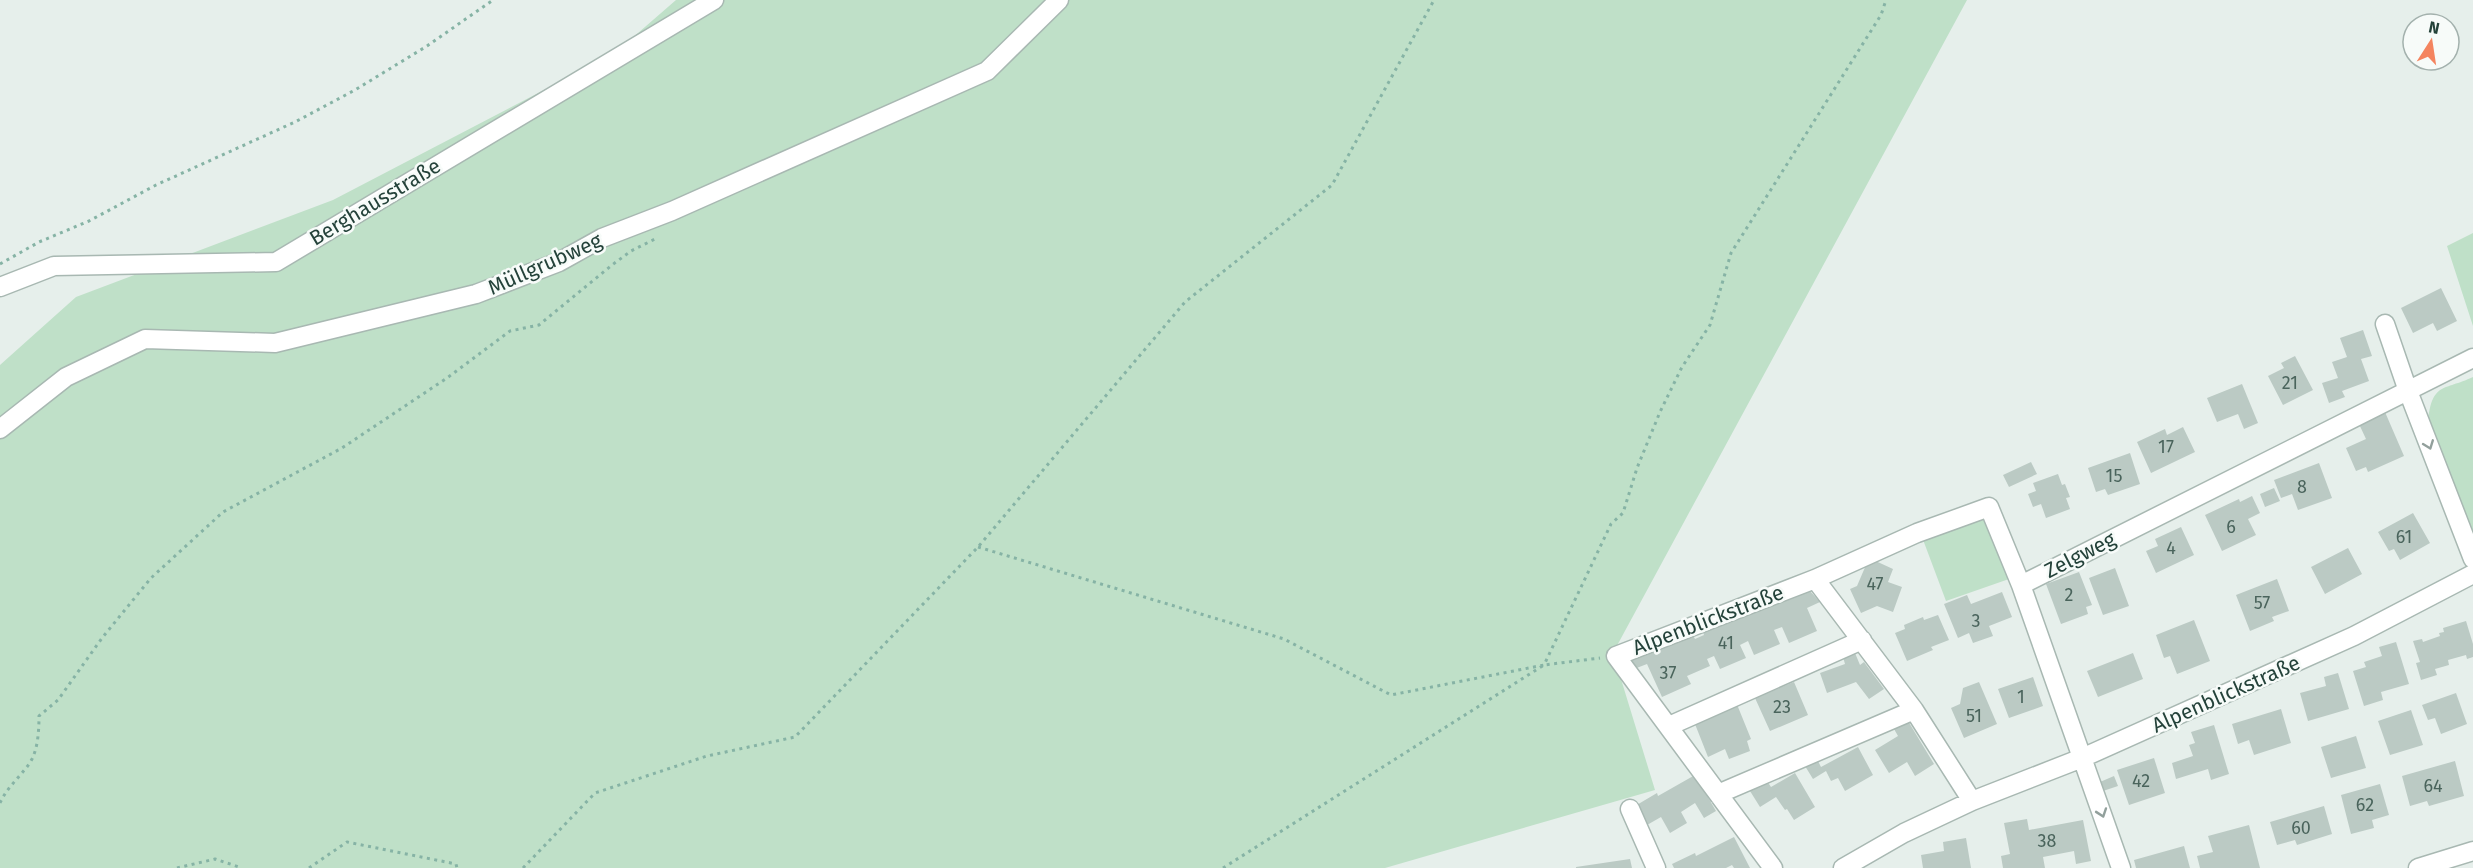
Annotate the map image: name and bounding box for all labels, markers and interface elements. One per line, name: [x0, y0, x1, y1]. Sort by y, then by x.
north arrow: [2401, 12, 2461, 72]
text: N: [2427, 17, 2441, 38]
street label: Berghausstraße: [305, 153, 445, 251]
street label: Müllgrubweg: [484, 227, 606, 301]
house number: 21: [2282, 372, 2298, 394]
house number: 17: [2158, 436, 2174, 458]
one-way arrow: [2422, 439, 2434, 450]
house number: 15: [2106, 465, 2122, 487]
house number: 8: [2297, 476, 2307, 498]
house number: 6: [2226, 516, 2236, 538]
street label: Zelgweg: [2040, 526, 2120, 584]
house number: 61: [2396, 526, 2412, 548]
house number: 4: [2166, 537, 2176, 559]
house number: 47: [1866, 573, 1884, 595]
street label: Alpenblickstraße: [1629, 579, 1787, 661]
house number: 2: [2065, 584, 2074, 606]
house number: 57: [2254, 592, 2270, 614]
house number: 3: [1972, 610, 1980, 632]
house number: 41: [1718, 632, 1734, 654]
street label: Alpenblickstraße: [2148, 650, 2304, 738]
house number: 37: [1660, 662, 1676, 684]
house number: 1: [2017, 686, 2025, 708]
house number: 23: [1773, 696, 1791, 718]
house number: 51: [1966, 705, 1982, 727]
house number: 42: [2132, 770, 2150, 792]
house number: 64: [2423, 775, 2443, 797]
house number: 62: [2356, 794, 2374, 816]
one-way arrow: [2094, 807, 2107, 818]
house number: 60: [2291, 817, 2311, 839]
house number: 38: [2038, 830, 2057, 852]

